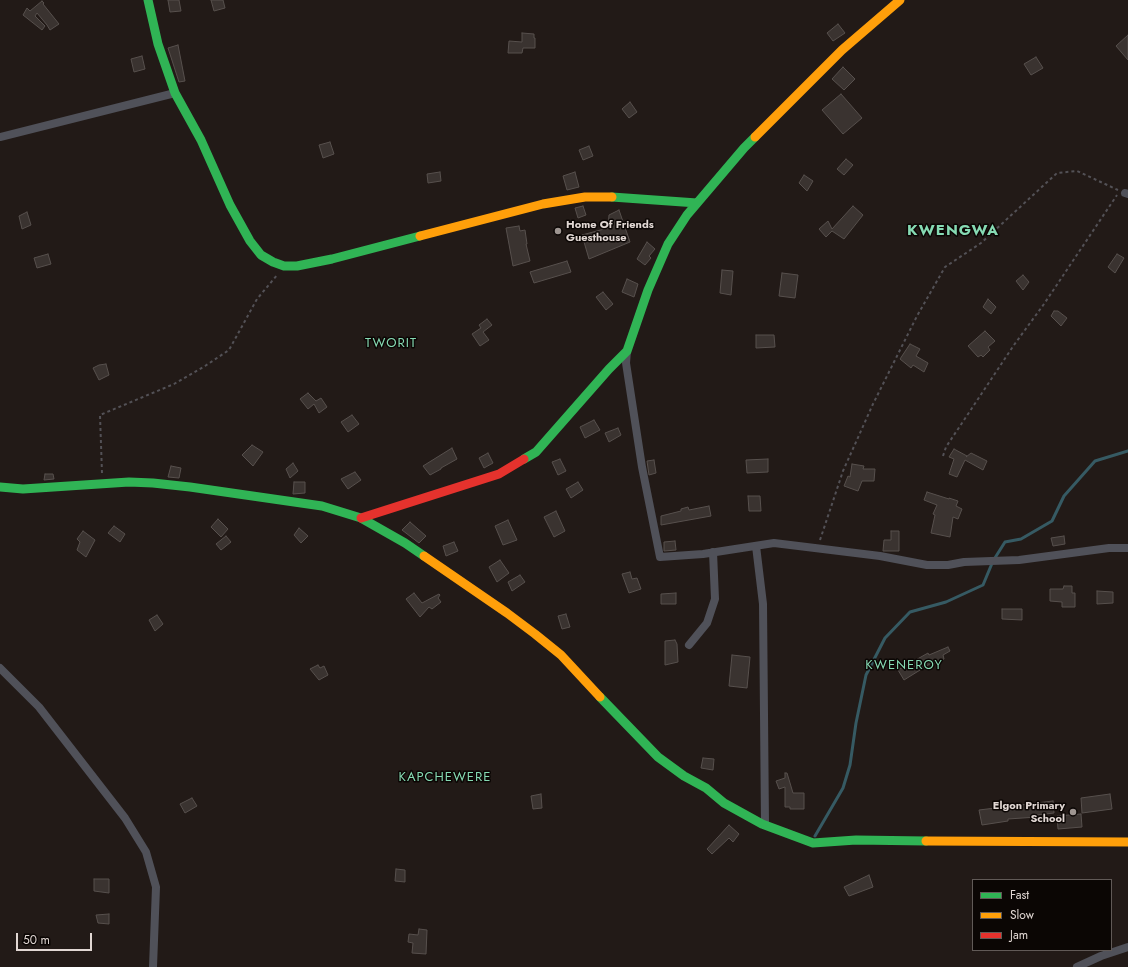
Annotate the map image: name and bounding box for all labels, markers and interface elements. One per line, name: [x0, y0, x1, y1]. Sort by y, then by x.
place label: Home Of Friends Guesthouse: [566, 218, 654, 244]
district label: KWENGWA: [907, 222, 999, 240]
marker: Home Of Friends Guesthouse: [553, 226, 563, 236]
district label: TWORIT: [365, 336, 417, 352]
district label: KWENEROY: [865, 658, 943, 674]
district label: KAPCHEWERE: [399, 770, 491, 786]
place label: Elgon Primary School: [993, 799, 1065, 825]
marker: Elgon Primary School: [1068, 807, 1078, 817]
legend: [972, 879, 1112, 951]
text: Fast: [1010, 886, 1029, 904]
text: Slow: [1010, 906, 1034, 924]
scale bar: [18, 925, 94, 951]
text: Jam: [1010, 926, 1028, 944]
text: 50 m: [23, 931, 50, 949]

